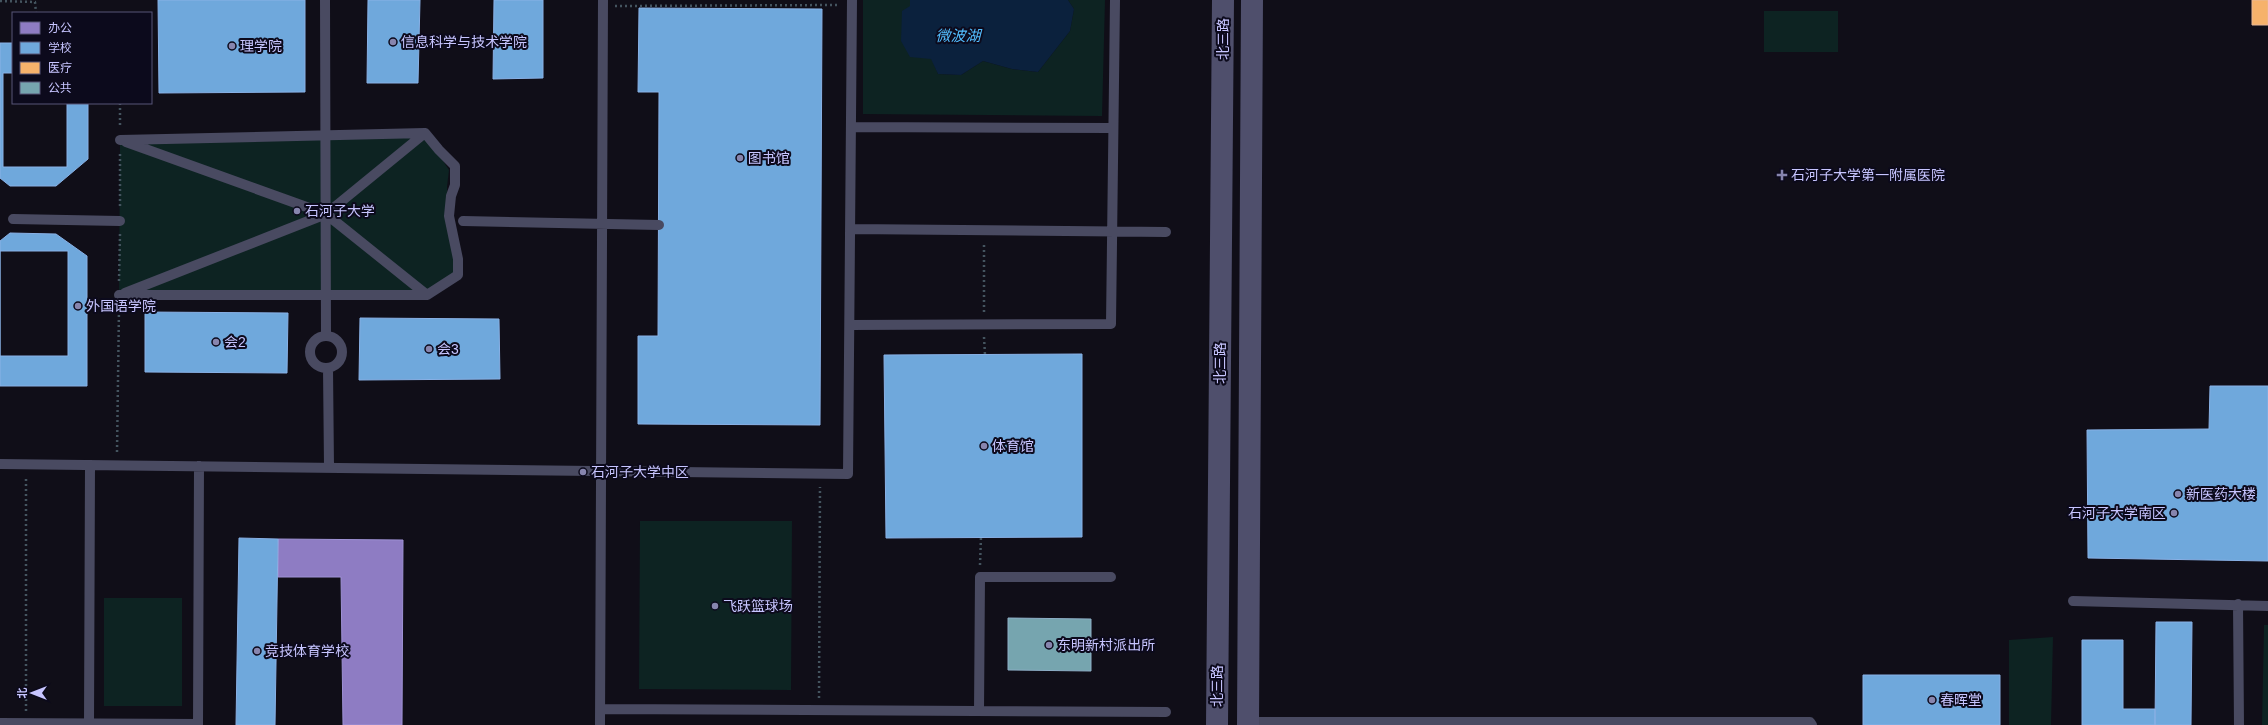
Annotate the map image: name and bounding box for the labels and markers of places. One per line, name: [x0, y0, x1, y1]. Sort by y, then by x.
place label: 信息科学与技术学院: [401, 34, 527, 50]
marker: 信息科学与技术学院: [388, 37, 398, 47]
place label: 理学院: [240, 38, 282, 54]
marker: 理学院: [227, 41, 237, 51]
place label: 图书馆: [748, 150, 790, 166]
marker: 图书馆: [735, 153, 745, 163]
place label: 石河子大学第一附属医院: [1791, 167, 1945, 183]
marker: 石河子大学第一附属医院: [1776, 169, 1788, 181]
place label: 石河子大学: [305, 203, 375, 219]
marker: 石河子大学: [292, 206, 302, 216]
place label: 外国语学院: [86, 298, 156, 314]
marker: 外国语学院: [73, 301, 83, 311]
place label: 会2: [224, 334, 246, 350]
marker: 会2: [211, 337, 221, 347]
place label: 会3: [437, 341, 459, 357]
marker: 会3: [424, 344, 434, 354]
place label: 体育馆: [992, 438, 1034, 454]
marker: 体育馆: [979, 441, 989, 451]
place label: 石河子大学中区: [591, 464, 689, 480]
marker: 石河子大学中区: [578, 467, 588, 477]
place label: 新医药大楼: [2186, 486, 2256, 502]
marker: 新医药大楼: [2173, 489, 2183, 499]
place label: 石河子大学南区: [2068, 505, 2166, 521]
marker: 石河子大学南区: [2169, 508, 2179, 518]
place label: 飞跃篮球场: [723, 598, 793, 614]
marker: 飞跃篮球场: [710, 601, 720, 611]
place label: 东明新村派出所: [1057, 637, 1155, 653]
marker: 东明新村派出所: [1044, 640, 1054, 650]
place label: 竞技体育学校: [265, 643, 349, 659]
marker: 竞技体育学校: [252, 646, 262, 656]
place label: 春晖堂: [1940, 692, 1982, 708]
marker: 春晖堂: [1927, 695, 1937, 705]

